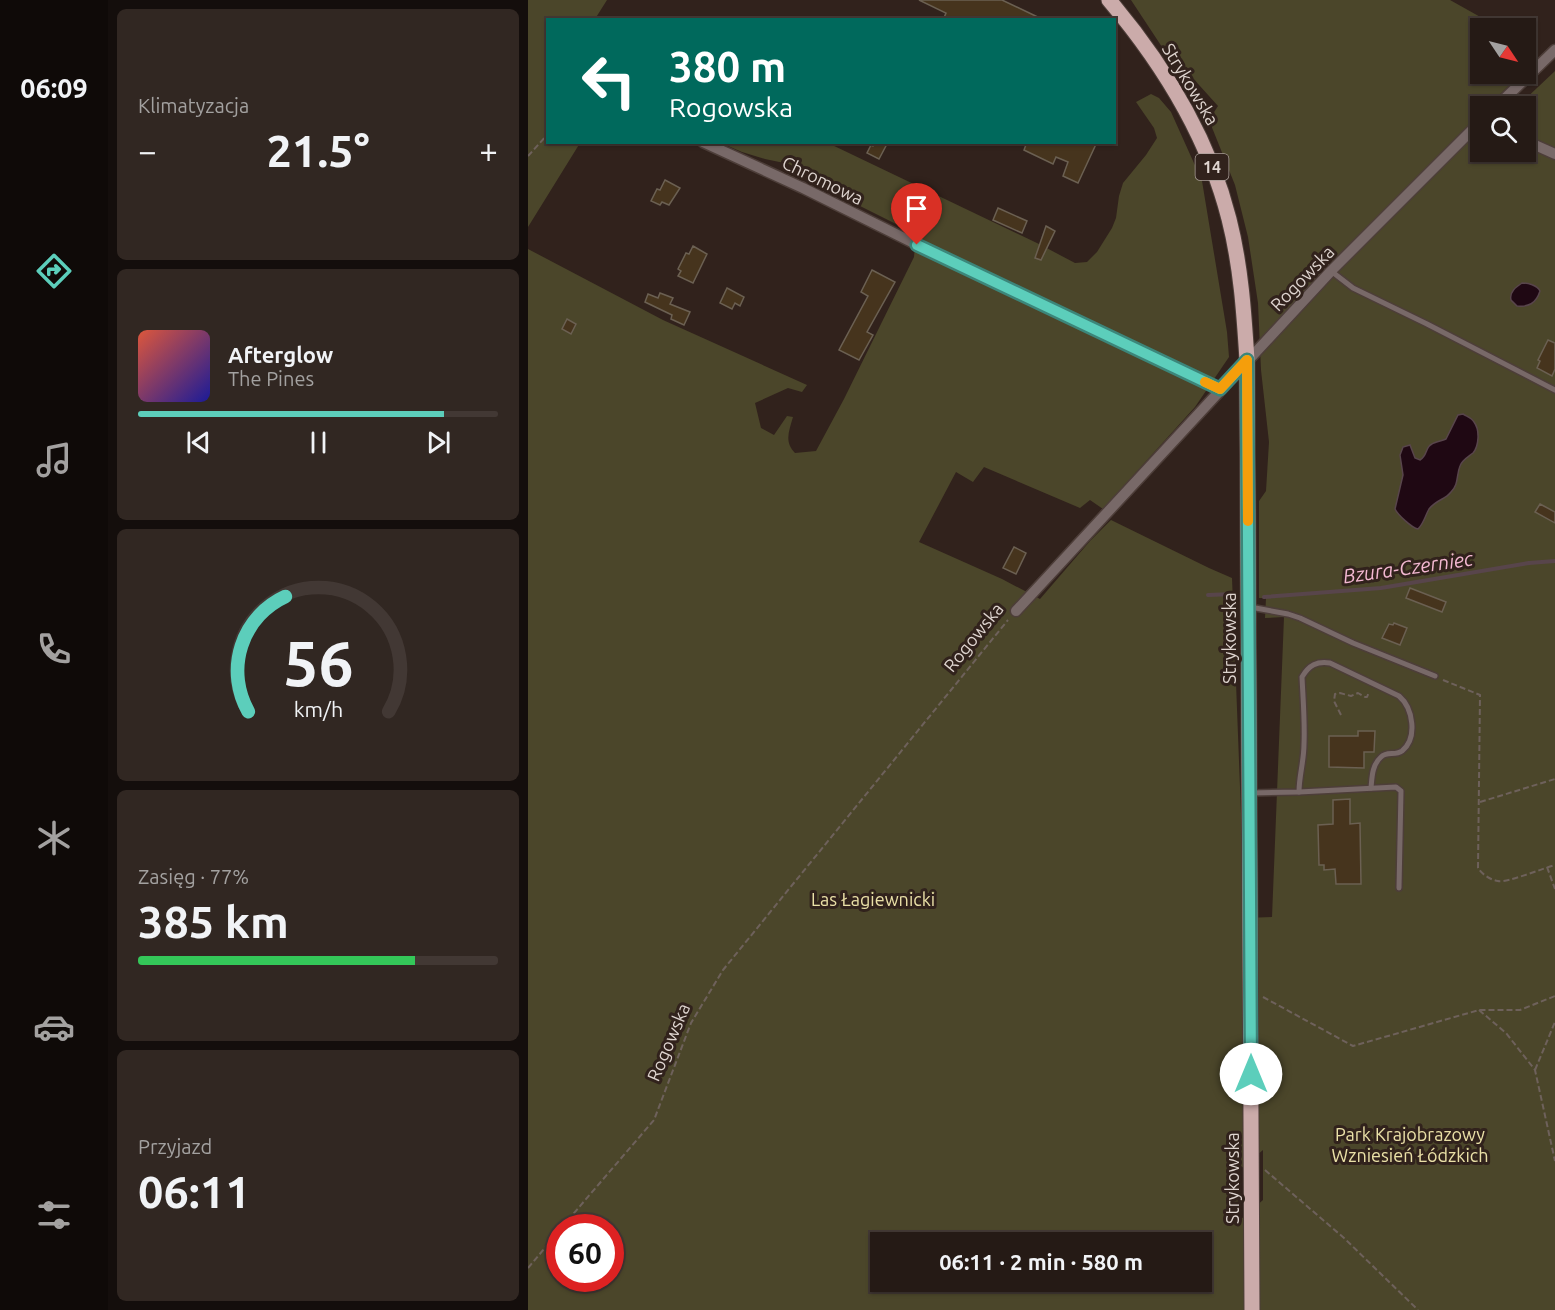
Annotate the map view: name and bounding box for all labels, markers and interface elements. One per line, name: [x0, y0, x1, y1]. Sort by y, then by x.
north arrow: [1470, 18, 1536, 84]
map controls: [1470, 18, 1536, 162]
street label: Strykowska: [1159, 40, 1223, 128]
icon: left: [570, 42, 648, 120]
text: 380 m: [669, 43, 786, 90]
text: 06:09: [20, 73, 88, 103]
text: Rogowska: [669, 92, 793, 122]
text: Klimatyzacja: [138, 94, 249, 117]
button: search: [1470, 96, 1536, 162]
text: 21.5°: [266, 125, 370, 176]
text: −: [138, 132, 157, 169]
text: +: [479, 132, 498, 169]
street label: Chromowa: [779, 152, 867, 208]
road number: 14: [1196, 154, 1228, 180]
pin: [891, 183, 942, 245]
icon: arrive: [900, 192, 933, 225]
street label: Rogowska: [1266, 241, 1338, 315]
icon: directions: [33, 250, 75, 292]
text: Afterglow: [228, 342, 333, 367]
text: The Pines: [228, 367, 314, 390]
icon: previous: [182, 426, 215, 459]
icon: pause: [302, 426, 335, 459]
icon: next: [422, 426, 455, 459]
icon: music: [33, 439, 75, 481]
water label: Bzura-Czerniec: [1341, 546, 1475, 588]
street label: Strykowska: [1219, 592, 1239, 684]
street label: Rogowska: [939, 599, 1007, 675]
icon: phone: [33, 628, 75, 670]
text: 56: [283, 628, 353, 698]
text: km/h: [293, 697, 343, 721]
icon: climate: [33, 817, 75, 859]
text: Zasięg · 77%: [138, 865, 249, 888]
park label: Las Łagiewnicki: [811, 889, 935, 909]
text: 385 km: [138, 896, 289, 947]
street label: Rogowska: [643, 1000, 693, 1084]
icon: car: [33, 1006, 75, 1048]
position arrow: [1219, 1042, 1283, 1106]
park label: Park Krajobrazowy Wzniesień Łódzkich: [1332, 1124, 1488, 1165]
street label: Strykowska: [1222, 1132, 1242, 1224]
text: Przyjazd: [138, 1135, 212, 1158]
text: 06:11: [138, 1166, 251, 1217]
icon: filters: [33, 1194, 75, 1236]
speed limit sign: 60: [546, 1214, 624, 1292]
text: 06:11 · 2 min · 580 m: [939, 1249, 1143, 1274]

